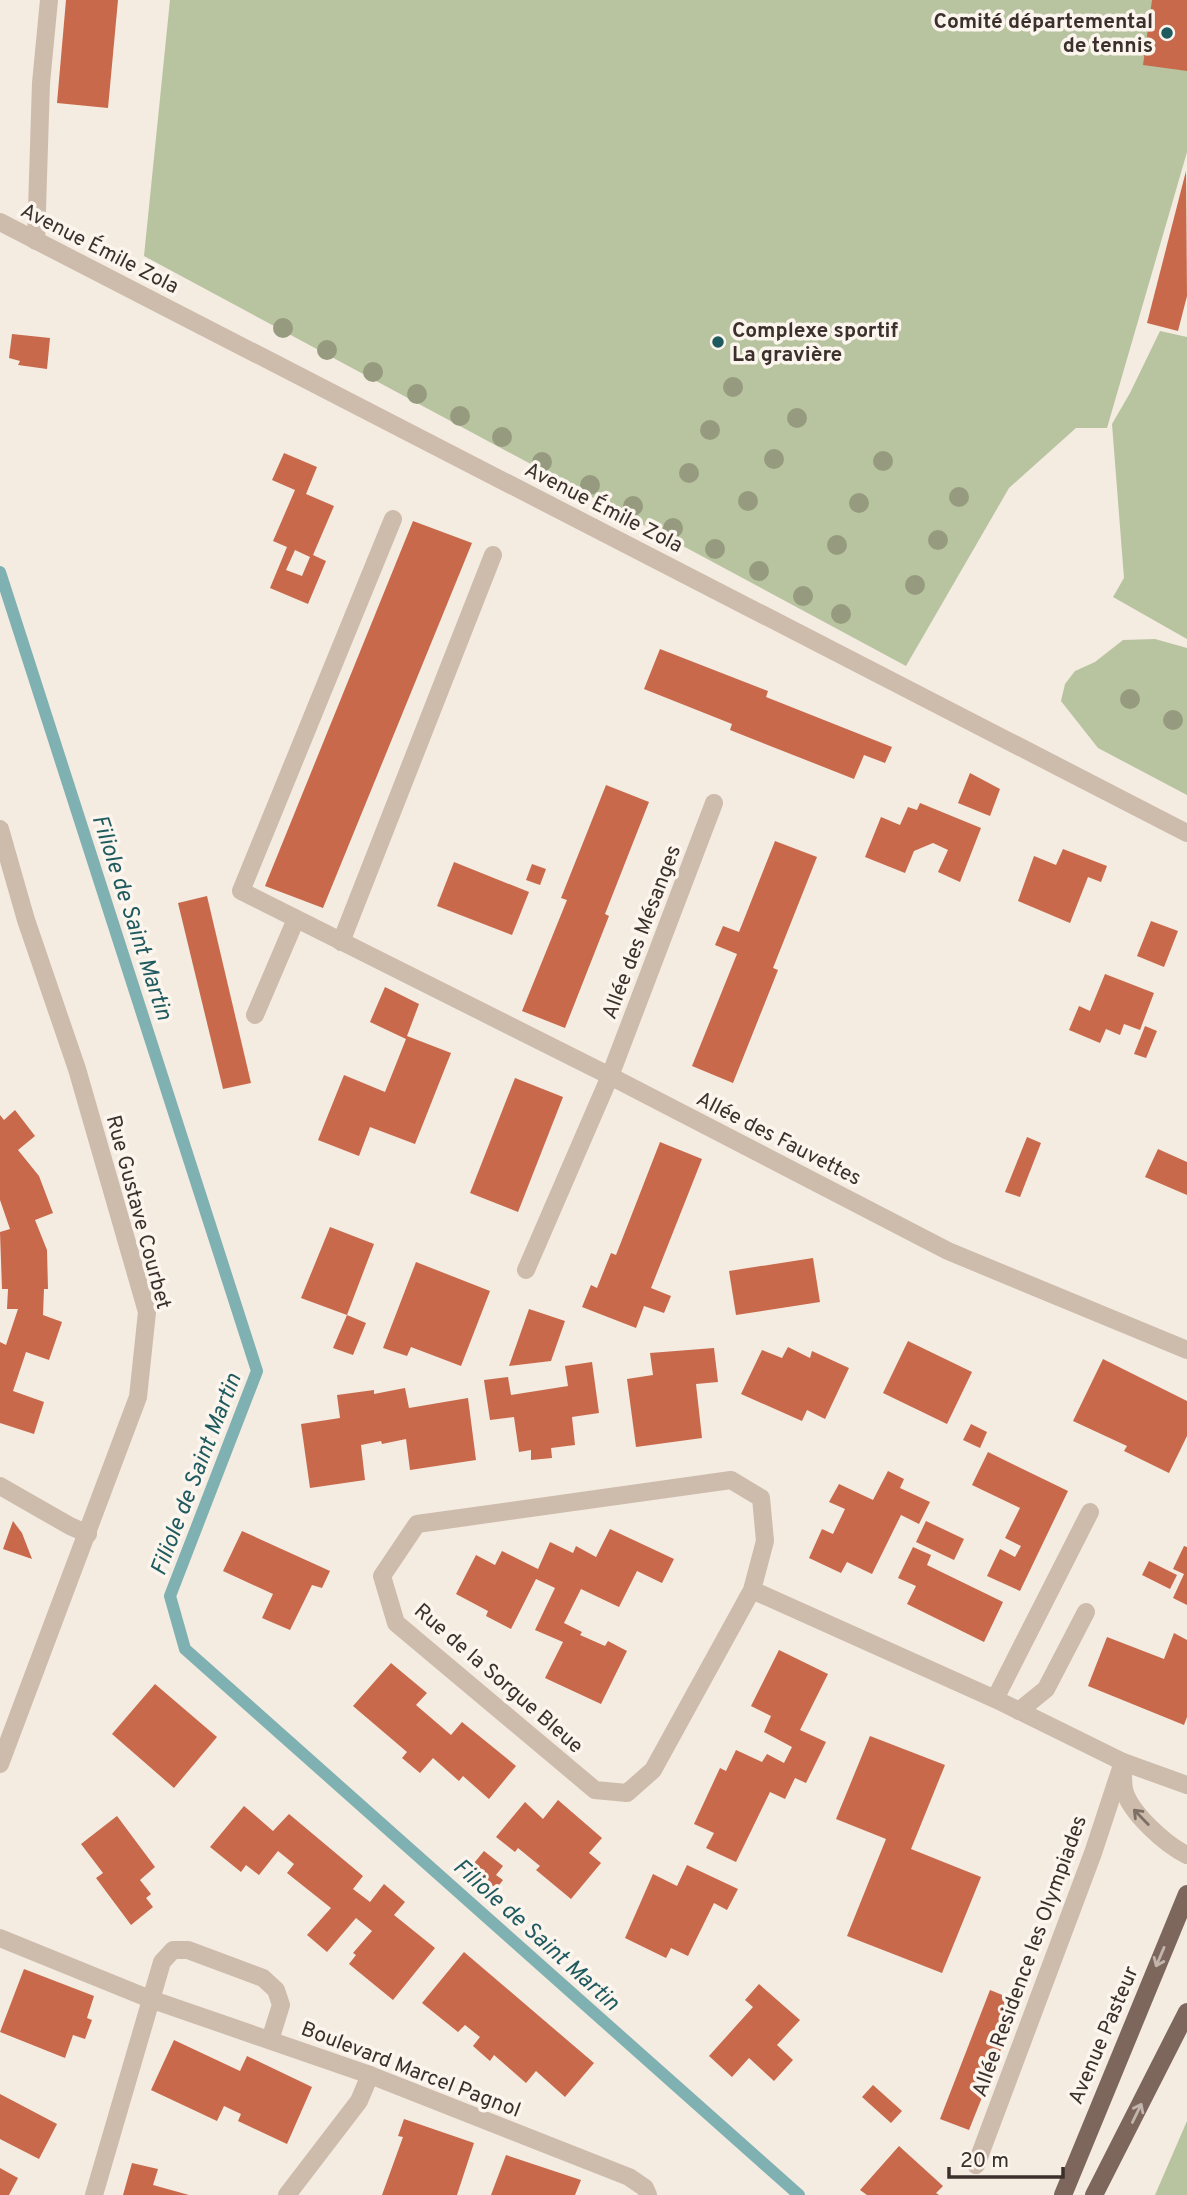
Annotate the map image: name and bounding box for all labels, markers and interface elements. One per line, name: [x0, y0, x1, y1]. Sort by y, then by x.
place label: Comité départemental de tennis: [934, 9, 1153, 60]
marker: Comité départemental de tennis: [1159, 25, 1175, 41]
street label: Avenue Émile Zola: [16, 197, 183, 301]
place label: Complexe sportif La gravière: [732, 318, 898, 369]
marker: Complexe sportif La gravière: [710, 334, 726, 350]
street label: Avenue Émile Zola: [520, 456, 687, 560]
water label: Filiole de Saint Martin: [84, 811, 178, 1025]
street label: Allée des Mésanges: [597, 842, 688, 1023]
street label: Allée des Fauvettes: [691, 1086, 865, 1193]
street label: Rue Gustave Courbet: [99, 1112, 176, 1312]
water label: Filiole de Saint Martin: [145, 1369, 249, 1580]
street label: Rue de la Sorgue Bleue: [408, 1598, 588, 1760]
one-way arrow: [1133, 1808, 1150, 1825]
street label: Allée Residence les Olympiades: [967, 1812, 1094, 2101]
water label: Filiole de Saint Martin: [446, 1853, 625, 2019]
one-way arrow: [1153, 1945, 1166, 1967]
street label: Avenue Pasteur: [1063, 1962, 1146, 2109]
street label: Boulevard Marcel Pagnol: [297, 2016, 524, 2125]
one-way arrow: [1131, 2103, 1145, 2124]
scale bar: [949, 2136, 1063, 2180]
text: 20 m: [960, 2148, 1009, 2175]

